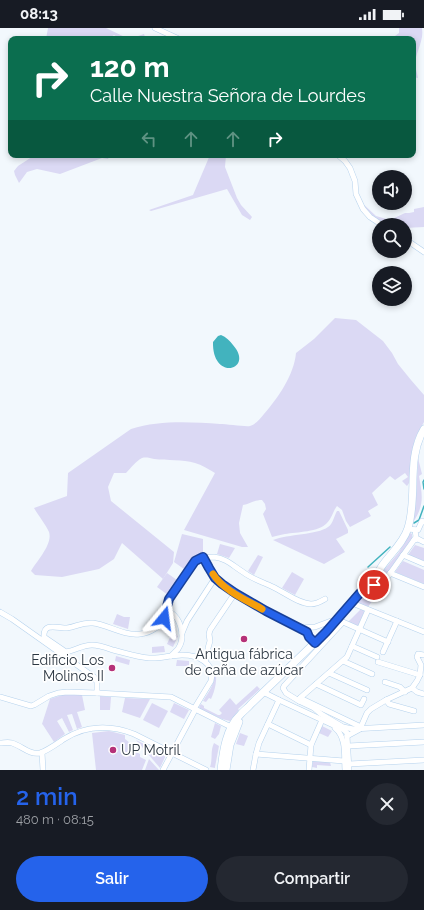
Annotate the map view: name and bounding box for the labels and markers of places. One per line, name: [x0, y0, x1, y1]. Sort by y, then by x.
pin: [357, 568, 391, 602]
marker: Antigua fábrica de caña de azúcar: [239, 634, 249, 644]
place label: Antigua fábrica de caña de azúcar: [185, 646, 303, 678]
place label: Edificio Los Molinos II: [31, 652, 104, 684]
marker: Edificio Los Molinos II: [107, 663, 117, 673]
place label: UP Motril: [121, 742, 181, 758]
marker: UP Motril: [108, 745, 118, 755]

